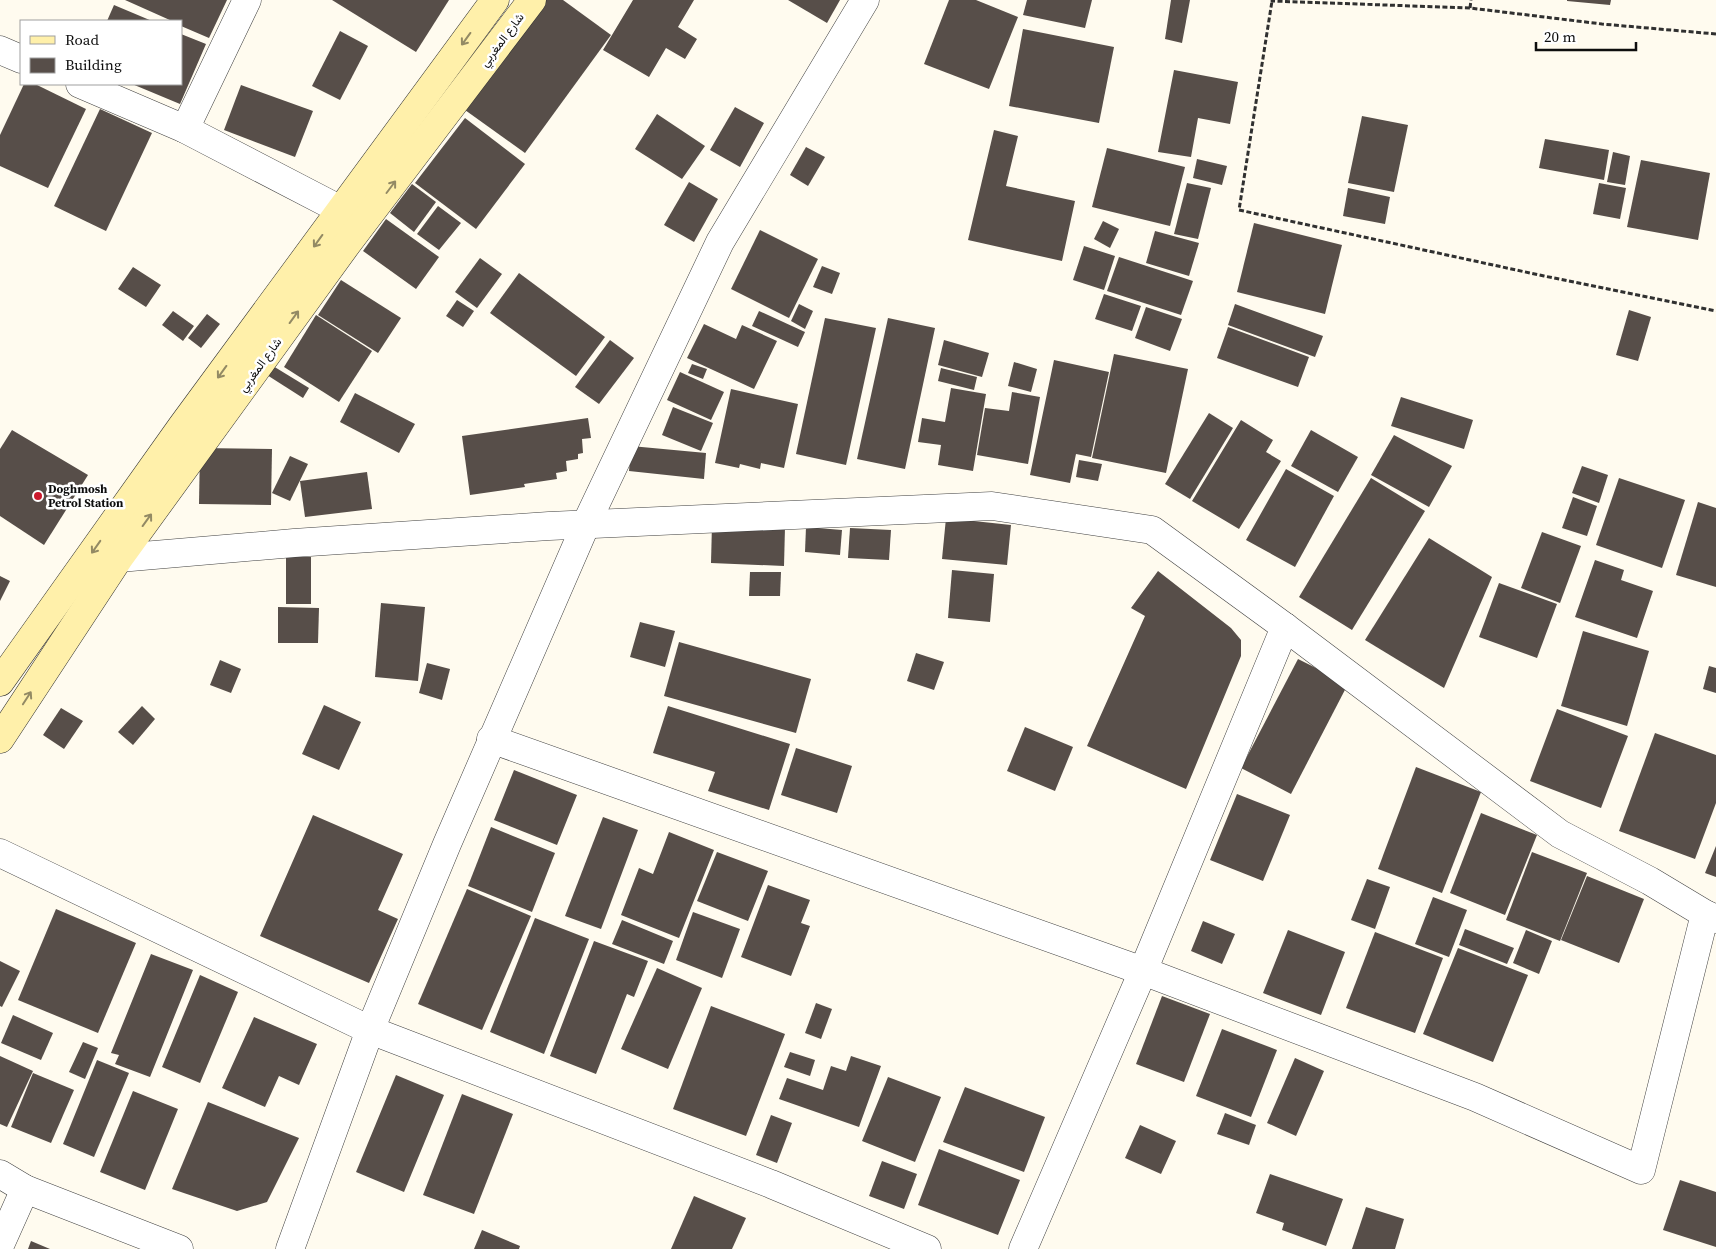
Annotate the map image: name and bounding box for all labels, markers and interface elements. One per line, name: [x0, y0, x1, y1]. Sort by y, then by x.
street label: شارع المغربي: [476, 10, 529, 71]
legend: [20, 20, 182, 85]
scale bar: [1536, 20, 1636, 52]
text: 20 m: [1544, 26, 1576, 47]
text: Road: [65, 29, 99, 50]
one-way arrow: [461, 32, 471, 46]
text: Building: [65, 54, 122, 75]
one-way arrow: [385, 181, 396, 194]
one-way arrow: [313, 234, 323, 248]
one-way arrow: [289, 310, 299, 324]
street label: شارع المغربي: [235, 335, 287, 397]
one-way arrow: [217, 365, 227, 379]
place label: Doghmosh Petrol Station: [48, 481, 124, 511]
marker: Doghmosh Petrol Station: [32, 490, 44, 502]
one-way arrow: [142, 513, 152, 527]
one-way arrow: [91, 540, 101, 554]
one-way arrow: [22, 691, 32, 705]

